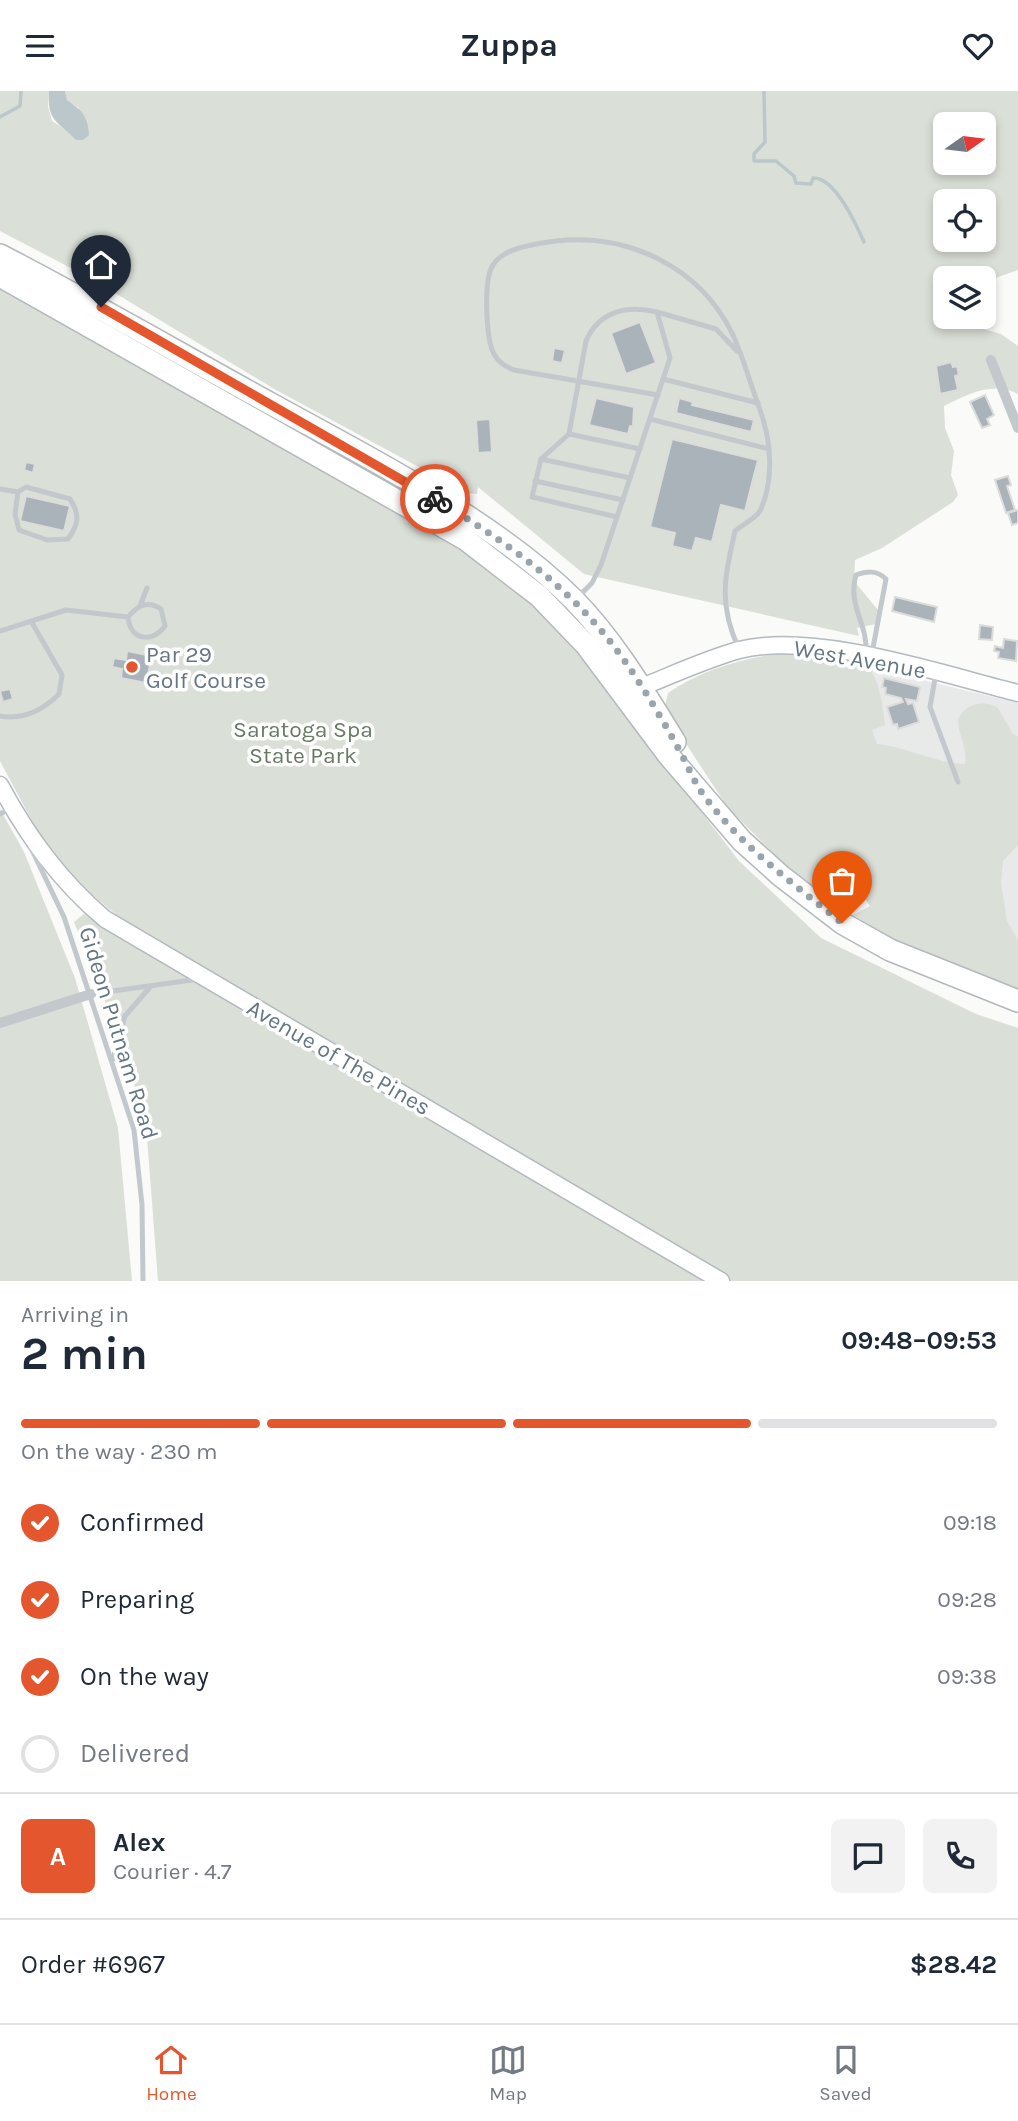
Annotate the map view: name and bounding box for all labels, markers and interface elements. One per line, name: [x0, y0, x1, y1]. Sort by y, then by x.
icon: menu: [21, 27, 59, 65]
text: Zuppa: [460, 27, 558, 64]
icon: heart: [959, 27, 997, 65]
north arrow: [933, 112, 996, 175]
map controls: [933, 112, 996, 329]
button: locate: [933, 189, 996, 252]
pin: [71, 235, 131, 307]
icon: home: [82, 246, 120, 284]
button: layers: [933, 266, 996, 329]
courier: [400, 464, 470, 534]
icon: bike: [416, 480, 454, 518]
street label: West Avenue: [792, 635, 928, 684]
place label: Par 29 Golf Course: [146, 641, 266, 694]
marker: Par 29 Golf Course: [124, 659, 140, 675]
park label: Saratoga Spa State Park: [233, 716, 373, 769]
pin: [812, 851, 872, 923]
icon: bag: [823, 862, 861, 900]
street label: Gideon Putnam Road: [73, 924, 164, 1143]
street label: Avenue of The Pines: [242, 994, 435, 1121]
text: Arriving in: [21, 1301, 129, 1328]
text: 09:48–09:53: [841, 1325, 997, 1356]
text: 2 min: [21, 1327, 148, 1381]
text: On the way · 230 m: [21, 1438, 218, 1465]
icon: check: [21, 1504, 59, 1542]
text: Confirmed: [80, 1507, 205, 1538]
text: 09:18: [943, 1509, 997, 1536]
icon: check: [21, 1581, 59, 1619]
text: Preparing: [80, 1584, 194, 1615]
text: 09:28: [937, 1586, 997, 1613]
icon: check: [21, 1658, 59, 1696]
text: On the way: [80, 1661, 209, 1692]
text: 09:38: [937, 1663, 997, 1690]
text: Delivered: [80, 1738, 190, 1769]
button: chat: [831, 1819, 905, 1893]
button: phone: [923, 1819, 997, 1893]
text: Alex: [113, 1827, 165, 1858]
text: A: [50, 1841, 66, 1872]
text: Courier · 4.7: [113, 1858, 232, 1885]
text: Order #6967: [21, 1949, 165, 1980]
text: $28.42: [910, 1949, 997, 1980]
tab: Home: [146, 2041, 197, 2105]
tab: Map: [489, 2041, 527, 2105]
tab: Saved: [819, 2041, 872, 2105]

